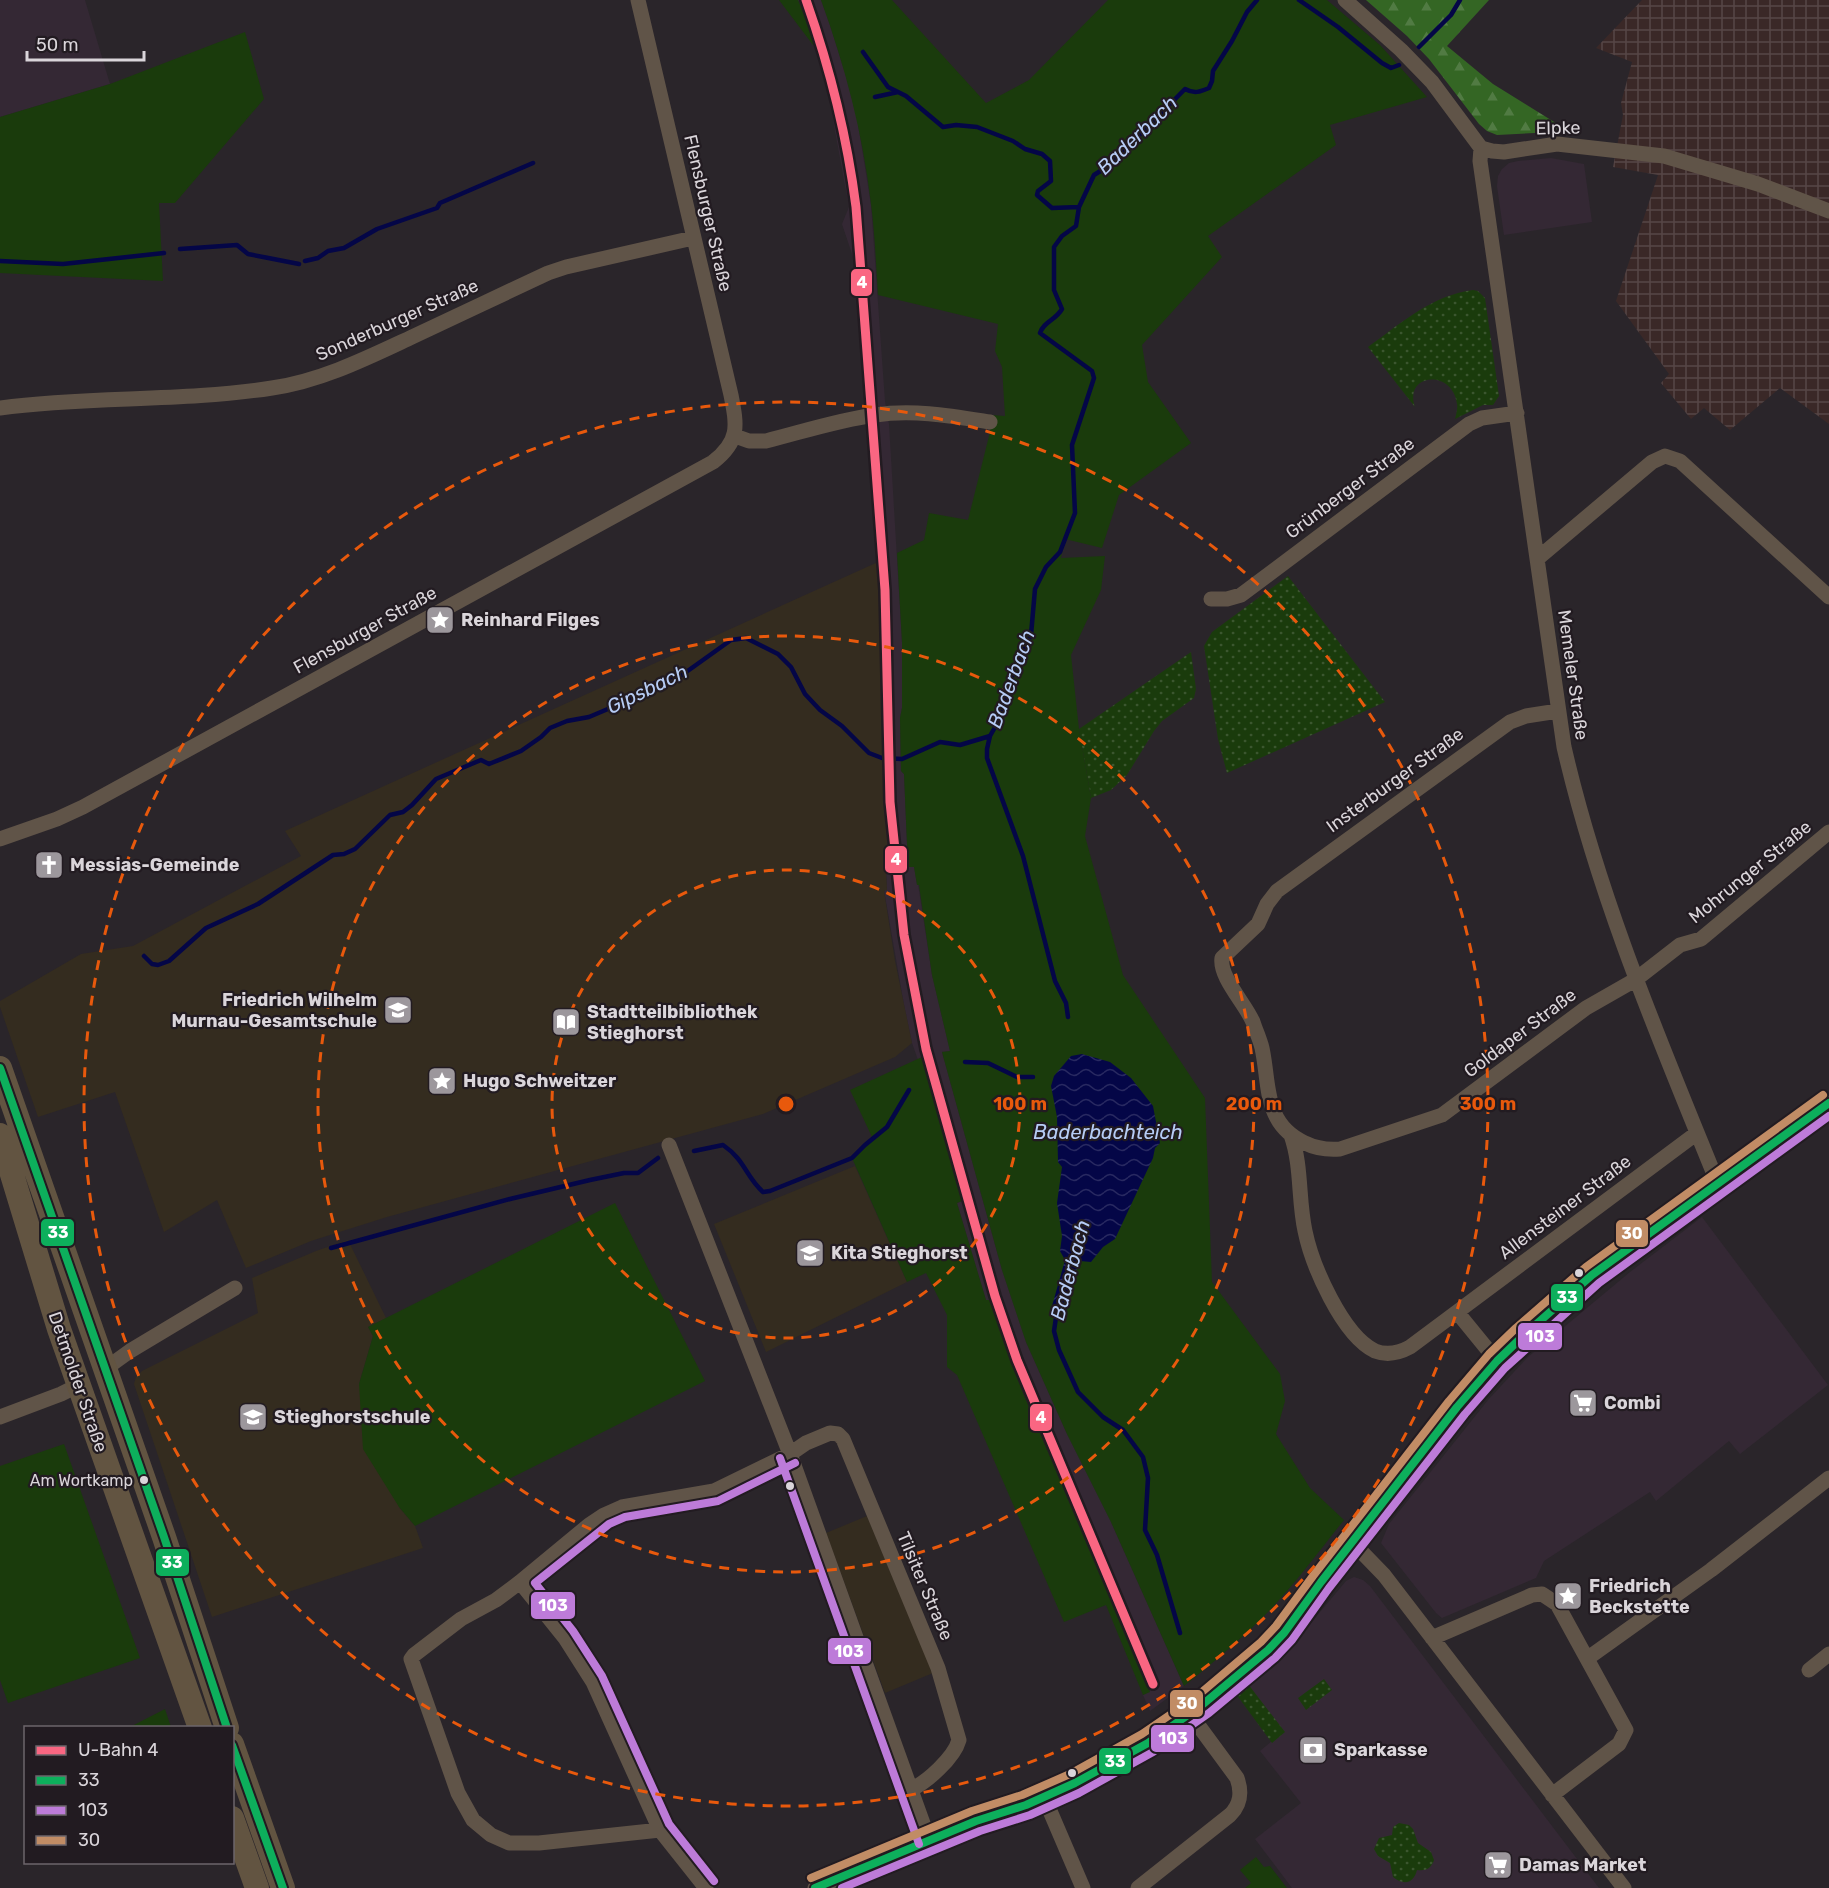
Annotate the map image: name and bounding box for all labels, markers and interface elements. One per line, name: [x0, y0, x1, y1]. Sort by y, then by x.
scale bar: [27, 24, 144, 62]
text: 50 m: [36, 34, 79, 56]
water label: Baderbach: [1092, 91, 1182, 179]
street label: Elpke: [1535, 117, 1581, 139]
street label: Flensburger Straße: [679, 132, 737, 294]
line badge: 4: [850, 268, 873, 297]
text: 4: [857, 273, 868, 292]
street label: Sonderburger Straße: [312, 274, 482, 366]
street label: Grünberger Straße: [1281, 432, 1419, 544]
street label: Flensburger Straße: [289, 581, 441, 679]
place icon: Reinhard Filges: [424, 604, 456, 636]
street label: Memeler Straße: [1553, 608, 1593, 742]
place label: Reinhard Filges: [461, 609, 600, 631]
water label: Baderbach: [982, 627, 1040, 731]
water label: Gipsbach: [602, 659, 692, 719]
street label: Insterburger Straße: [1322, 723, 1468, 837]
street label: Mohrunger Straße: [1684, 816, 1816, 928]
line badge: 4: [884, 845, 908, 874]
church icon: Messias-Gemeinde: [33, 849, 65, 881]
text: 4: [891, 850, 902, 869]
place label: Messias-Gemeinde: [70, 854, 240, 876]
street label: Goldaper Straße: [1460, 984, 1580, 1082]
place label: Friedrich Wilhelm Murnau-Gesamtschule: [171, 989, 377, 1032]
school or university icon: Friedrich Wilhelm Murnau-Gesamtschule: [382, 994, 414, 1026]
place label: Stadtteilbibliothek Stieghorst: [587, 1001, 758, 1044]
library icon: Stadtteilbibliothek Stieghorst: [550, 1006, 582, 1038]
place icon: Hugo Schweitzer: [426, 1065, 458, 1097]
place label: Hugo Schweitzer: [463, 1070, 616, 1092]
text: 100 m: [993, 1093, 1047, 1115]
text: 200 m: [1226, 1093, 1282, 1115]
text: 300 m: [1460, 1093, 1516, 1115]
centre of rings: [776, 1094, 796, 1114]
water label: Baderbachteich: [1033, 1120, 1183, 1144]
street label: Allensteiner Straße: [1495, 1150, 1635, 1264]
water label: Baderbach: [1045, 1217, 1095, 1323]
line badge: 33: [40, 1218, 75, 1247]
line badge: 30: [1615, 1219, 1649, 1248]
text: 33: [47, 1223, 69, 1242]
text: 30: [1621, 1224, 1643, 1243]
school or university icon: Kita Stieghorst: [794, 1237, 826, 1269]
place label: Kita Stieghorst: [831, 1242, 968, 1264]
unlabelled marker: [1573, 1267, 1585, 1279]
line badge: 33: [1550, 1283, 1584, 1312]
text: 33: [1556, 1288, 1578, 1307]
street label: Detmolder Straße: [44, 1309, 112, 1455]
line badge: 103: [1517, 1322, 1563, 1351]
text: 103: [1525, 1327, 1555, 1346]
supermarket icon: Combi: [1567, 1387, 1599, 1419]
place label: Combi: [1604, 1392, 1661, 1414]
school or university icon: Stieghorstschule: [237, 1401, 269, 1433]
line badge: 4: [1029, 1403, 1053, 1432]
place label: Stieghorstschule: [274, 1406, 431, 1428]
text: 4: [1036, 1408, 1047, 1427]
place label: Am Wortkamp: [30, 1471, 133, 1490]
marker: Am Wortkamp: [138, 1474, 150, 1486]
unlabelled marker: [784, 1480, 796, 1492]
street label: Tilsiter Straße: [892, 1528, 958, 1644]
line badge: 33: [155, 1548, 190, 1577]
text: 33: [161, 1553, 183, 1572]
place label: Friedrich Beckstette: [1589, 1575, 1690, 1618]
place icon: Friedrich Beckstette: [1552, 1580, 1584, 1612]
line badge: 103: [530, 1591, 576, 1620]
text: 103: [538, 1596, 568, 1615]
line badge: 103: [827, 1637, 872, 1665]
text: 103: [834, 1642, 864, 1661]
line badge: 30: [1169, 1689, 1204, 1718]
text: 30: [1176, 1694, 1198, 1713]
line badge: 103: [1150, 1724, 1195, 1753]
legend: [24, 1726, 234, 1864]
text: 103: [1158, 1729, 1188, 1748]
bank icon: Sparkasse: [1297, 1734, 1329, 1766]
text: U-Bahn 4: [78, 1739, 159, 1761]
place label: Sparkasse: [1334, 1739, 1428, 1761]
line badge: 33: [1098, 1747, 1132, 1775]
text: 33: [1104, 1752, 1126, 1771]
unlabelled marker: [1066, 1767, 1078, 1779]
text: 33: [78, 1769, 100, 1791]
text: 103: [78, 1799, 108, 1821]
text: 30: [78, 1829, 100, 1851]
supermarket icon: Damas Market: [1482, 1849, 1514, 1881]
place label: Damas Market: [1519, 1854, 1646, 1876]

